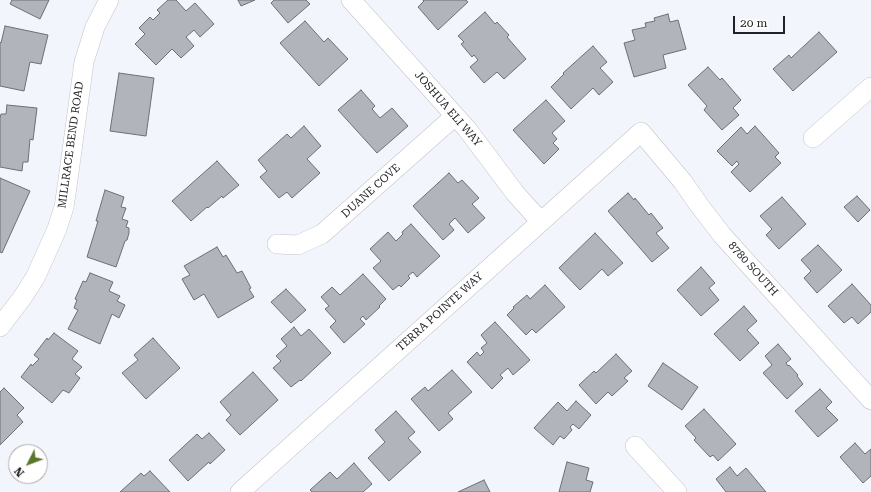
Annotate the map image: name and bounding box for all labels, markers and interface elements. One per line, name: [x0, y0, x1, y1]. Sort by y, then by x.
scale bar: [735, 8, 787, 34]
text: 20 m: [740, 16, 767, 30]
street label: JOSHUA ELI WAY: [412, 68, 484, 150]
street label: MILLRACE BEND ROAD: [56, 81, 86, 209]
street label: DUANE COVE: [339, 161, 403, 221]
street label: 8780 SOUTH: [725, 239, 781, 299]
street label: TERRA POINTE WAY: [394, 270, 486, 354]
north arrow: [8, 444, 48, 484]
text: N: [12, 464, 27, 479]

